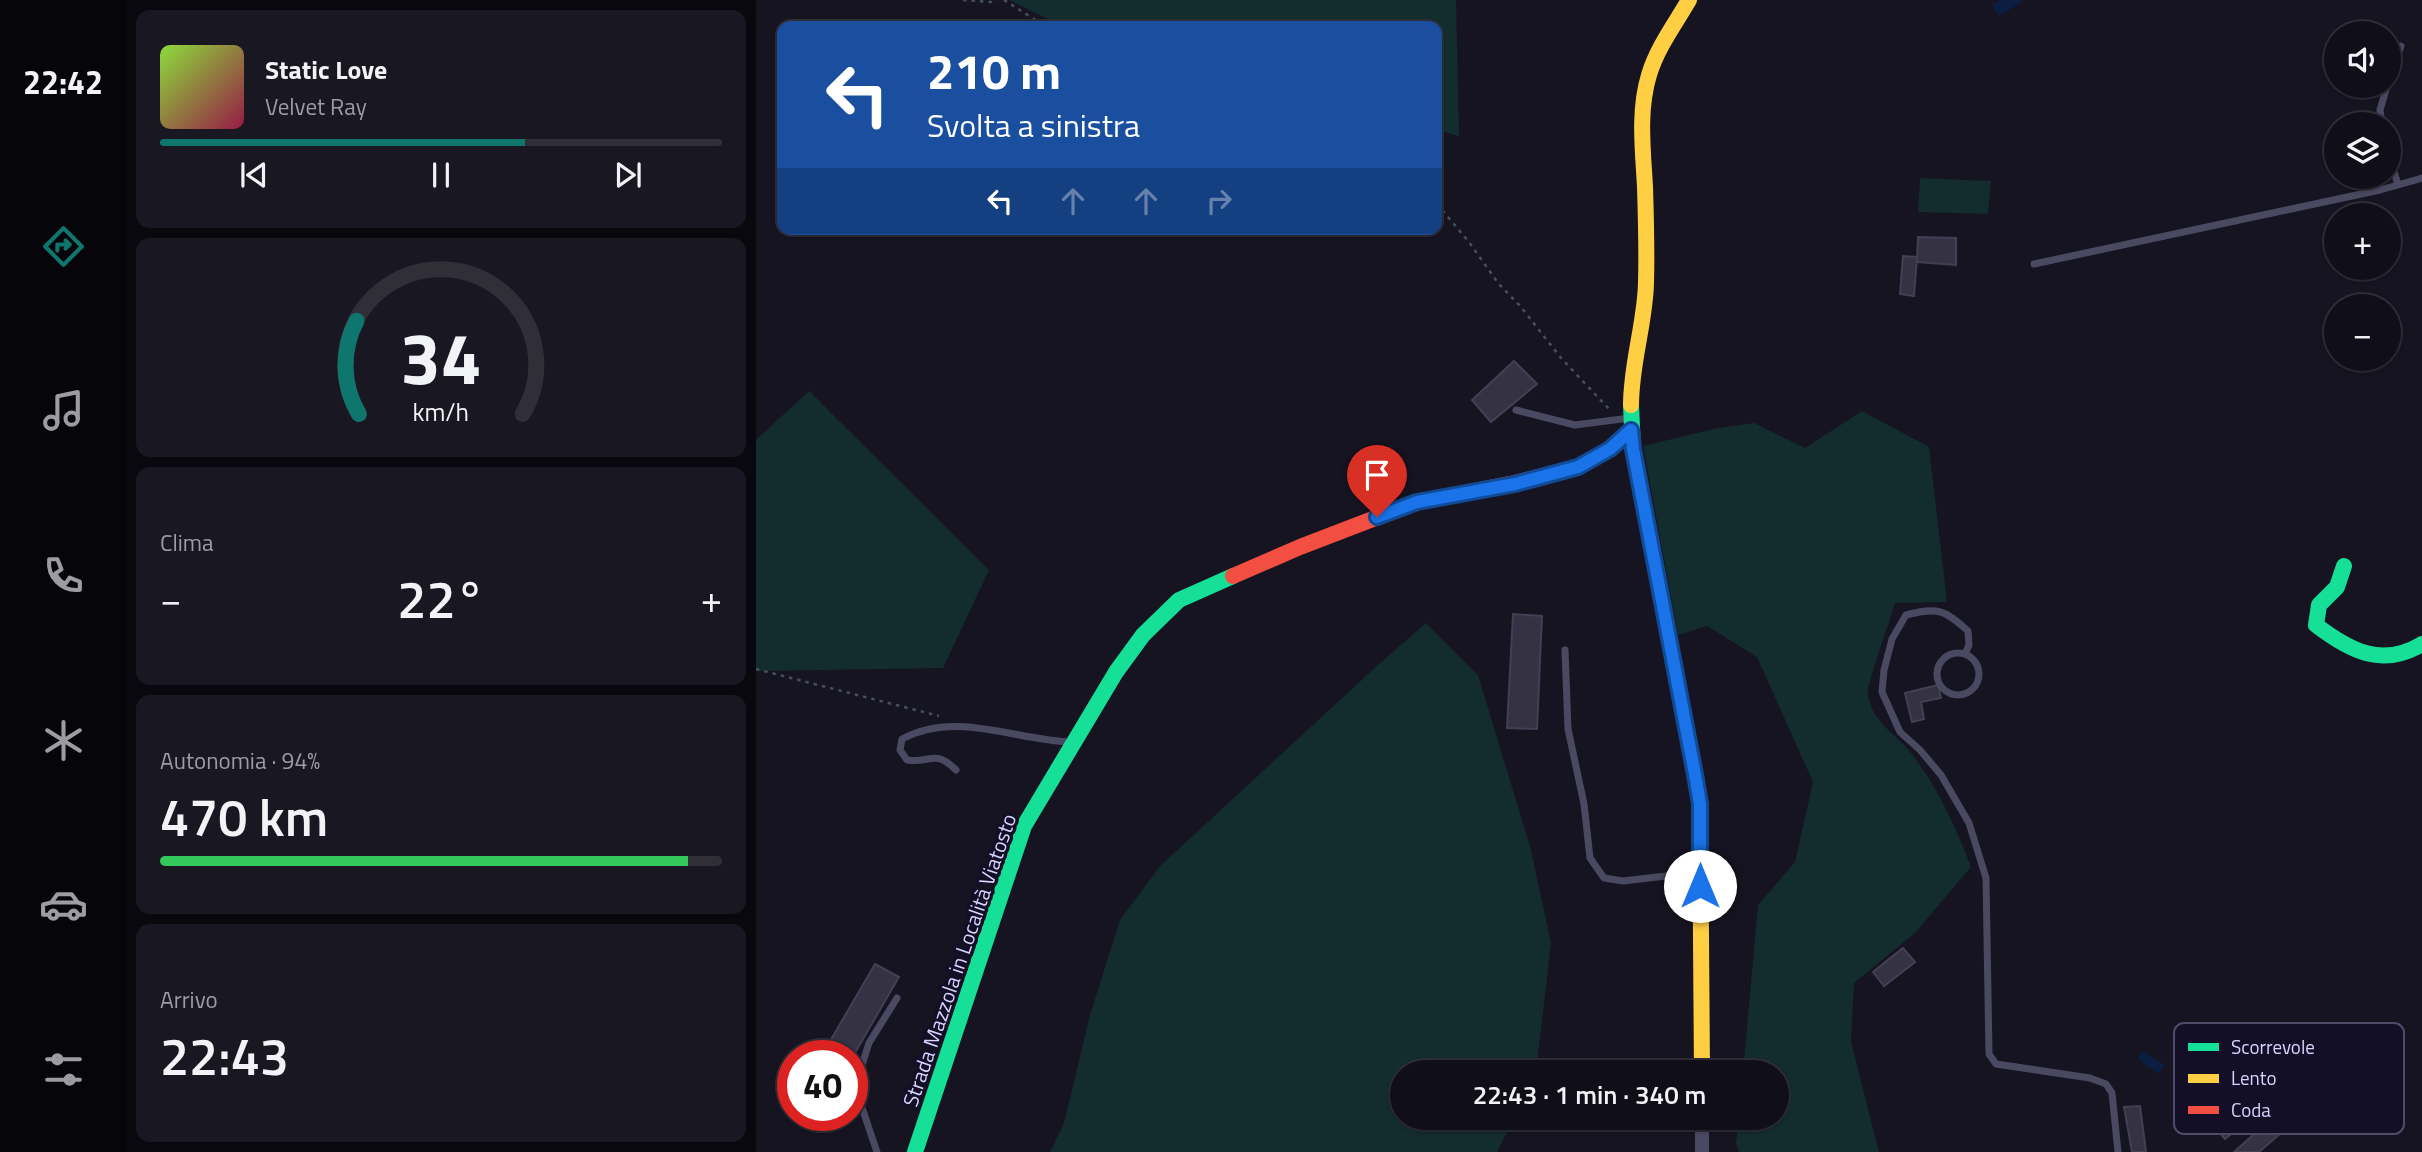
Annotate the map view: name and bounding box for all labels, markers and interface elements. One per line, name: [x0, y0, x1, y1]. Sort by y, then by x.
map controls: [2324, 21, 2401, 371]
button: sound: [2324, 21, 2401, 98]
text: 210 m: [927, 33, 1061, 108]
icon: left: [812, 49, 903, 140]
text: Static Love: [265, 50, 387, 89]
text: 22:42: [23, 58, 103, 106]
text: Velvet Ray: [265, 89, 367, 124]
text: Svolta a sinistra: [927, 101, 1140, 149]
button: layers: [2324, 112, 2401, 189]
icon: previous: [235, 156, 273, 194]
icon: pause: [422, 156, 460, 194]
icon: next: [609, 156, 647, 194]
icon: left: [981, 182, 1019, 220]
icon: ahead: [1054, 182, 1092, 220]
icon: ahead: [1127, 182, 1165, 220]
icon: right: [1200, 182, 1238, 220]
button: +: [2324, 203, 2401, 280]
icon: directions: [39, 222, 88, 271]
button: −: [2324, 294, 2401, 371]
text: 34: [400, 302, 482, 412]
icon: music: [39, 386, 88, 435]
text: km/h: [413, 392, 469, 430]
pin: [1347, 445, 1407, 517]
icon: arrive: [1358, 456, 1396, 494]
text: Clima: [160, 525, 214, 560]
icon: phone: [39, 551, 88, 600]
text: 22°: [397, 559, 485, 638]
text: −: [160, 570, 181, 628]
text: +: [701, 570, 722, 628]
icon: climate: [39, 716, 88, 765]
text: Autonomia · 94%: [160, 743, 320, 778]
text: 470 km: [160, 777, 328, 856]
street label: Strada Mazzola in Località Viatosto: [894, 809, 1024, 1111]
position arrow: [1663, 849, 1737, 923]
icon: car: [39, 880, 88, 929]
text: Arrivo: [160, 982, 218, 1017]
text: 22:43: [160, 1016, 289, 1095]
legend: [2174, 1023, 2404, 1134]
text: Scorrevole: [2231, 1032, 2315, 1061]
speed limit sign: 40: [777, 1040, 868, 1131]
icon: filters: [39, 1045, 88, 1094]
text: Lento: [2231, 1063, 2276, 1092]
text: 22:43 · 1 min · 340 m: [1473, 1075, 1706, 1114]
text: Coda: [2231, 1095, 2271, 1124]

